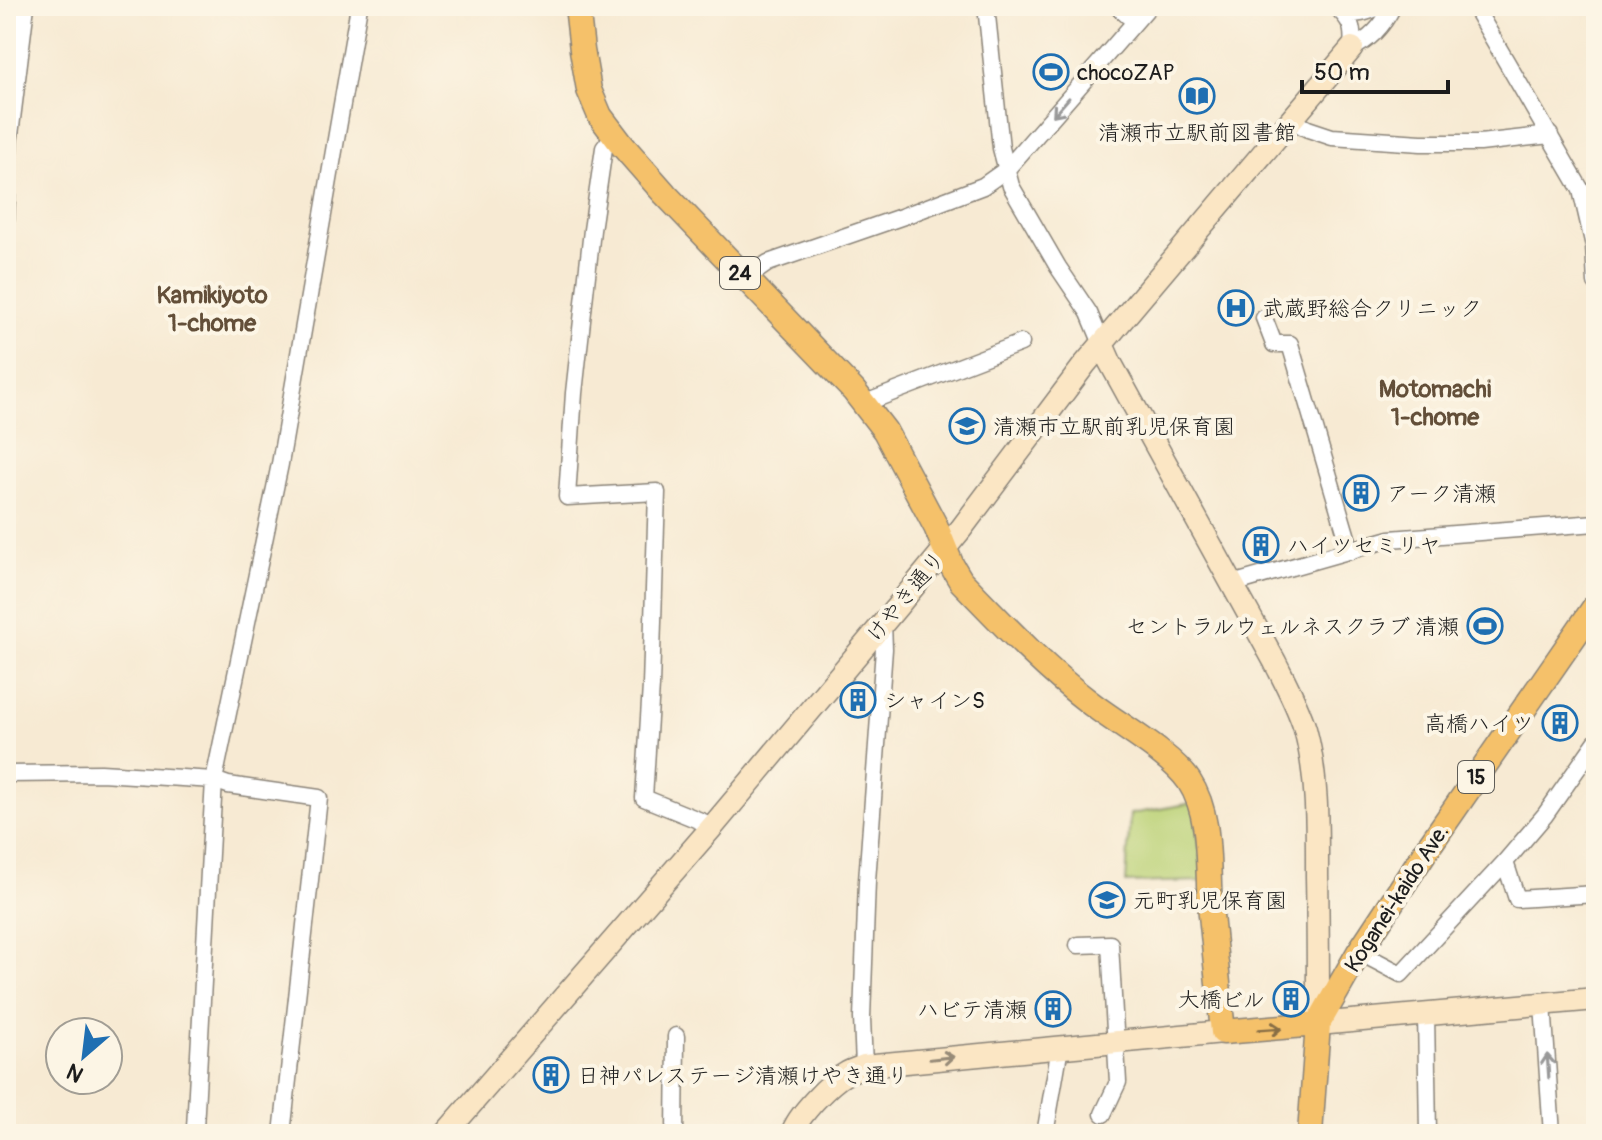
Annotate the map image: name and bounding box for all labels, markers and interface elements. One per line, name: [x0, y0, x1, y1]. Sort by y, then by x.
scale bar: [1302, 44, 1448, 94]
sports icon: chocoZAP: [1032, 53, 1070, 91]
text: 50 m: [1314, 58, 1370, 87]
place label: chocoZAP: [1077, 59, 1175, 87]
library icon: 清瀬市立駅前図書館: [1178, 77, 1216, 115]
one-way arrow: [1052, 96, 1070, 116]
place label: 清瀬市立駅前図書館: [1098, 119, 1296, 147]
road number: 24: [720, 257, 760, 289]
district label: Kamikiyoto 1-chome: [156, 281, 268, 338]
hospital icon: 武蔵野総合クリニック: [1217, 289, 1255, 327]
place label: 武蔵野総合クリニック: [1262, 295, 1482, 323]
district label: Motomachi 1-chome: [1379, 375, 1491, 432]
school or university icon: 清瀬市立駅前乳児保育園: [948, 407, 986, 445]
place label: 清瀬市立駅前乳児保育園: [993, 413, 1235, 441]
building icon: アーク清瀬: [1342, 474, 1380, 512]
place label: アーク清瀬: [1387, 480, 1496, 508]
building icon: ハイツセミリヤ: [1242, 526, 1280, 564]
place label: ハイツセミリヤ: [1287, 532, 1441, 560]
street label: けやき通り: [860, 545, 951, 648]
sports icon: セントラルウェルネスクラブ 清瀬: [1466, 607, 1504, 645]
place label: セントラルウェルネスクラブ 清瀬: [1126, 613, 1459, 641]
building icon: シャインS: [839, 681, 877, 719]
place label: シャインS: [884, 687, 985, 715]
building icon: 高橋ハイツ: [1541, 704, 1579, 742]
place label: 高橋ハイツ: [1424, 710, 1534, 738]
road number: 15: [1458, 761, 1494, 793]
street label: Koganei-kaido Ave.: [1339, 819, 1455, 978]
school or university icon: 元町乳児保育園: [1088, 881, 1126, 919]
place label: 元町乳児保育園: [1133, 887, 1287, 915]
building icon: 大橋ビル: [1272, 980, 1310, 1018]
place label: 大橋ビル: [1177, 986, 1265, 1014]
building icon: ハビテ清瀬: [1034, 990, 1072, 1028]
place label: ハビテ清瀬: [917, 996, 1027, 1024]
north arrow: [44, 1016, 124, 1096]
one-way arrow: [1257, 1021, 1283, 1036]
one-way arrow: [928, 1050, 955, 1065]
one-way arrow: [1540, 1053, 1555, 1080]
building icon: 日神パレステージ清瀬けやき通り: [532, 1056, 570, 1094]
text: N: [62, 1057, 88, 1089]
place label: 日神パレステージ清瀬けやき通り: [577, 1062, 909, 1090]

